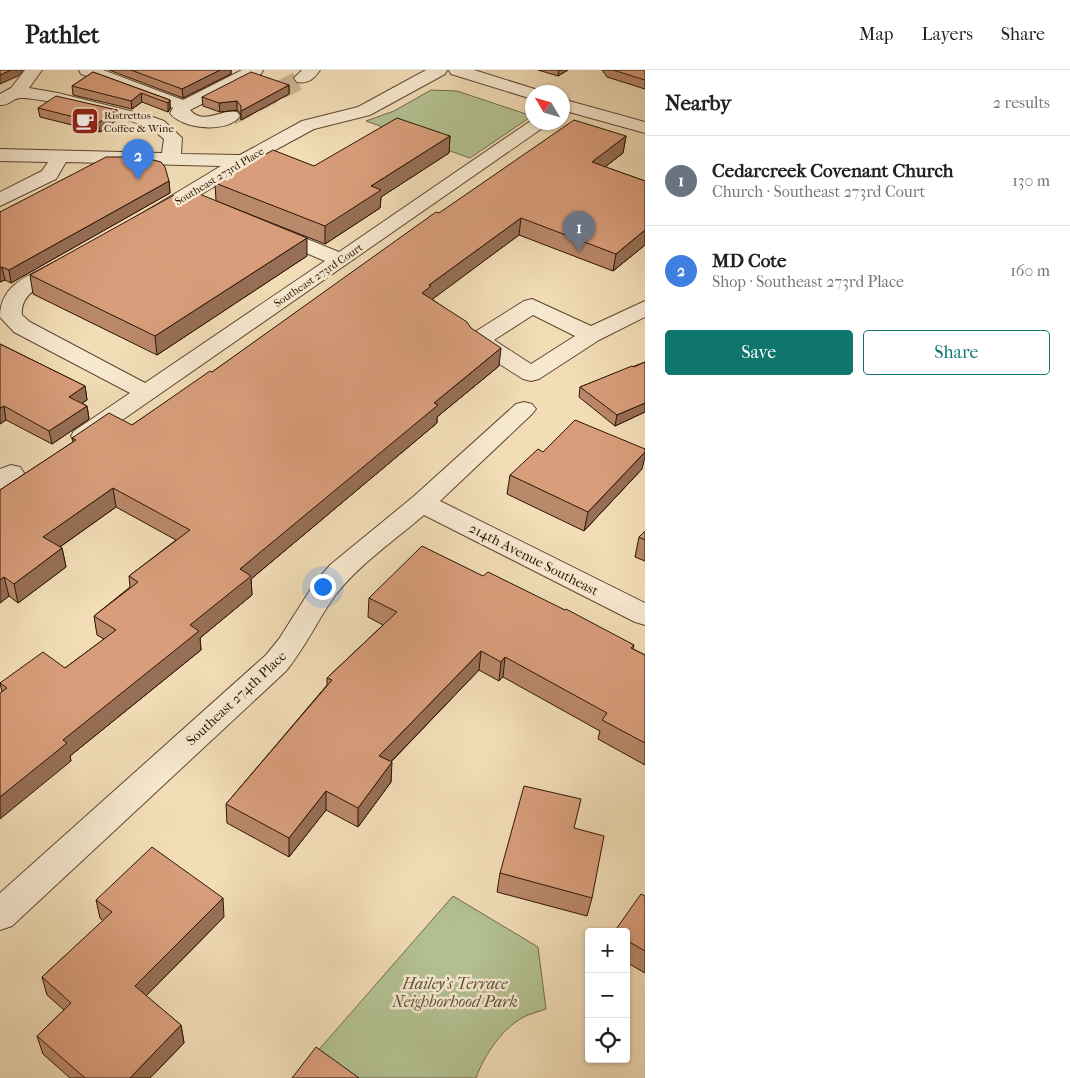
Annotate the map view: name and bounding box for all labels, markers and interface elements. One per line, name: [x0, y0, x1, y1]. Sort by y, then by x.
text: Pathlet: [25, 21, 99, 49]
text: Map: [859, 24, 893, 45]
text: Layers: [921, 24, 973, 45]
text: Share: [1001, 24, 1045, 45]
north arrow: [525, 85, 570, 130]
text: Nearby: [665, 91, 731, 115]
text: 2 results: [993, 93, 1050, 112]
cafe icon: Ristrettos Coffee & Wine: [70, 106, 100, 136]
place label: Ristrettos Coffee & Wine: [104, 109, 174, 135]
pin: 2: [122, 139, 154, 180]
street label: Southeast 273rd Place: [172, 144, 267, 208]
text: Cedarcreek Covenant Church: [712, 160, 953, 182]
text: 1: [678, 171, 684, 190]
text: 130 m: [1012, 171, 1050, 190]
text: Church · Southeast 273rd Court: [712, 182, 925, 201]
pin: 1: [563, 211, 595, 252]
street label: Southeast 273rd Court: [271, 241, 365, 310]
text: MD Cote: [712, 250, 786, 272]
text: 2: [677, 261, 685, 280]
text: 160 m: [1010, 261, 1050, 280]
text: Shop · Southeast 273rd Place: [712, 272, 904, 291]
button: Save: [665, 330, 853, 375]
button: Share: [863, 330, 1050, 375]
street label: 214th Avenue Southeast: [466, 519, 601, 599]
your location: [310, 574, 336, 600]
street label: Southeast 274th Place: [183, 647, 290, 749]
map controls: [585, 928, 630, 1063]
button: +: [585, 928, 630, 973]
button: −: [585, 973, 630, 1018]
park label: Hailey's Terrace Neighborhood Park: [391, 974, 518, 1011]
button: locate: [585, 1018, 630, 1063]

